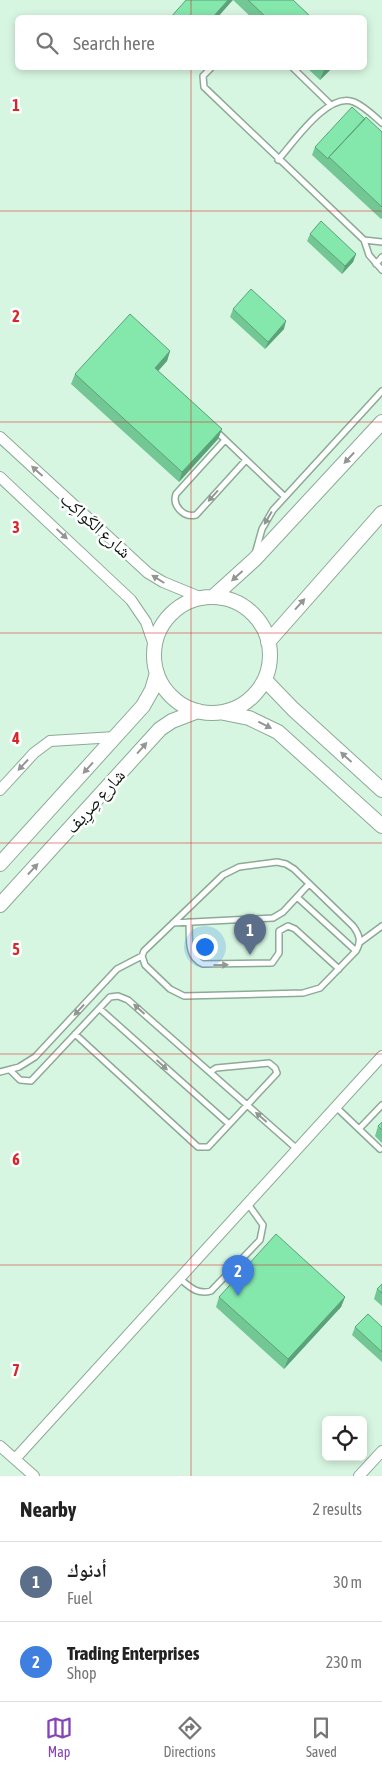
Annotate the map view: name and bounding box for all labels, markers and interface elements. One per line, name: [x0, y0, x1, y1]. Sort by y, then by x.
search box: [15, 15, 367, 70]
icon: search: [33, 29, 61, 57]
text: Search here: [73, 32, 155, 54]
text: 1: [12, 96, 20, 114]
text: 2: [12, 307, 20, 325]
one-way arrow: [343, 452, 355, 464]
one-way arrow: [31, 465, 43, 477]
street label: شارع الكَواكِب: [56, 488, 136, 563]
one-way arrow: [207, 489, 219, 501]
one-way arrow: [264, 512, 273, 525]
text: 3: [12, 518, 20, 536]
one-way arrow: [55, 528, 67, 540]
one-way arrow: [231, 570, 243, 582]
one-way arrow: [151, 574, 164, 583]
one-way arrow: [294, 598, 305, 611]
one-way arrow: [258, 721, 272, 729]
text: 4: [11, 729, 20, 747]
one-way arrow: [136, 743, 148, 755]
one-way arrow: [340, 751, 352, 763]
one-way arrow: [17, 758, 29, 770]
one-way arrow: [83, 761, 94, 774]
street label: شارع صِرِيف: [61, 765, 131, 839]
one-way arrow: [27, 863, 39, 875]
pin: 1: [234, 914, 266, 955]
your location: [192, 934, 218, 960]
text: 5: [12, 940, 20, 958]
one-way arrow: [213, 960, 229, 968]
one-way arrow: [73, 1003, 85, 1015]
one-way arrow: [132, 1004, 145, 1015]
one-way arrow: [155, 1059, 168, 1070]
one-way arrow: [255, 1111, 267, 1123]
text: 6: [12, 1150, 20, 1168]
pin: 2: [222, 1255, 254, 1296]
text: 7: [12, 1361, 20, 1379]
map controls: [322, 1416, 367, 1461]
button: locate: [322, 1416, 367, 1461]
text: Nearby: [20, 1497, 76, 1521]
text: 2 results: [312, 1500, 362, 1518]
text: أدنوك: [67, 1559, 107, 1581]
text: 1: [32, 1573, 40, 1591]
text: 30 m: [333, 1573, 362, 1591]
text: Fuel: [67, 1589, 93, 1607]
text: Trading Enterprises: [67, 1642, 199, 1664]
text: 2: [32, 1653, 40, 1671]
text: 230 m: [326, 1653, 362, 1671]
text: Shop: [67, 1664, 97, 1682]
tab: Map: [45, 1714, 73, 1760]
tab: Directions: [163, 1714, 216, 1760]
tab: Saved: [306, 1714, 337, 1760]

